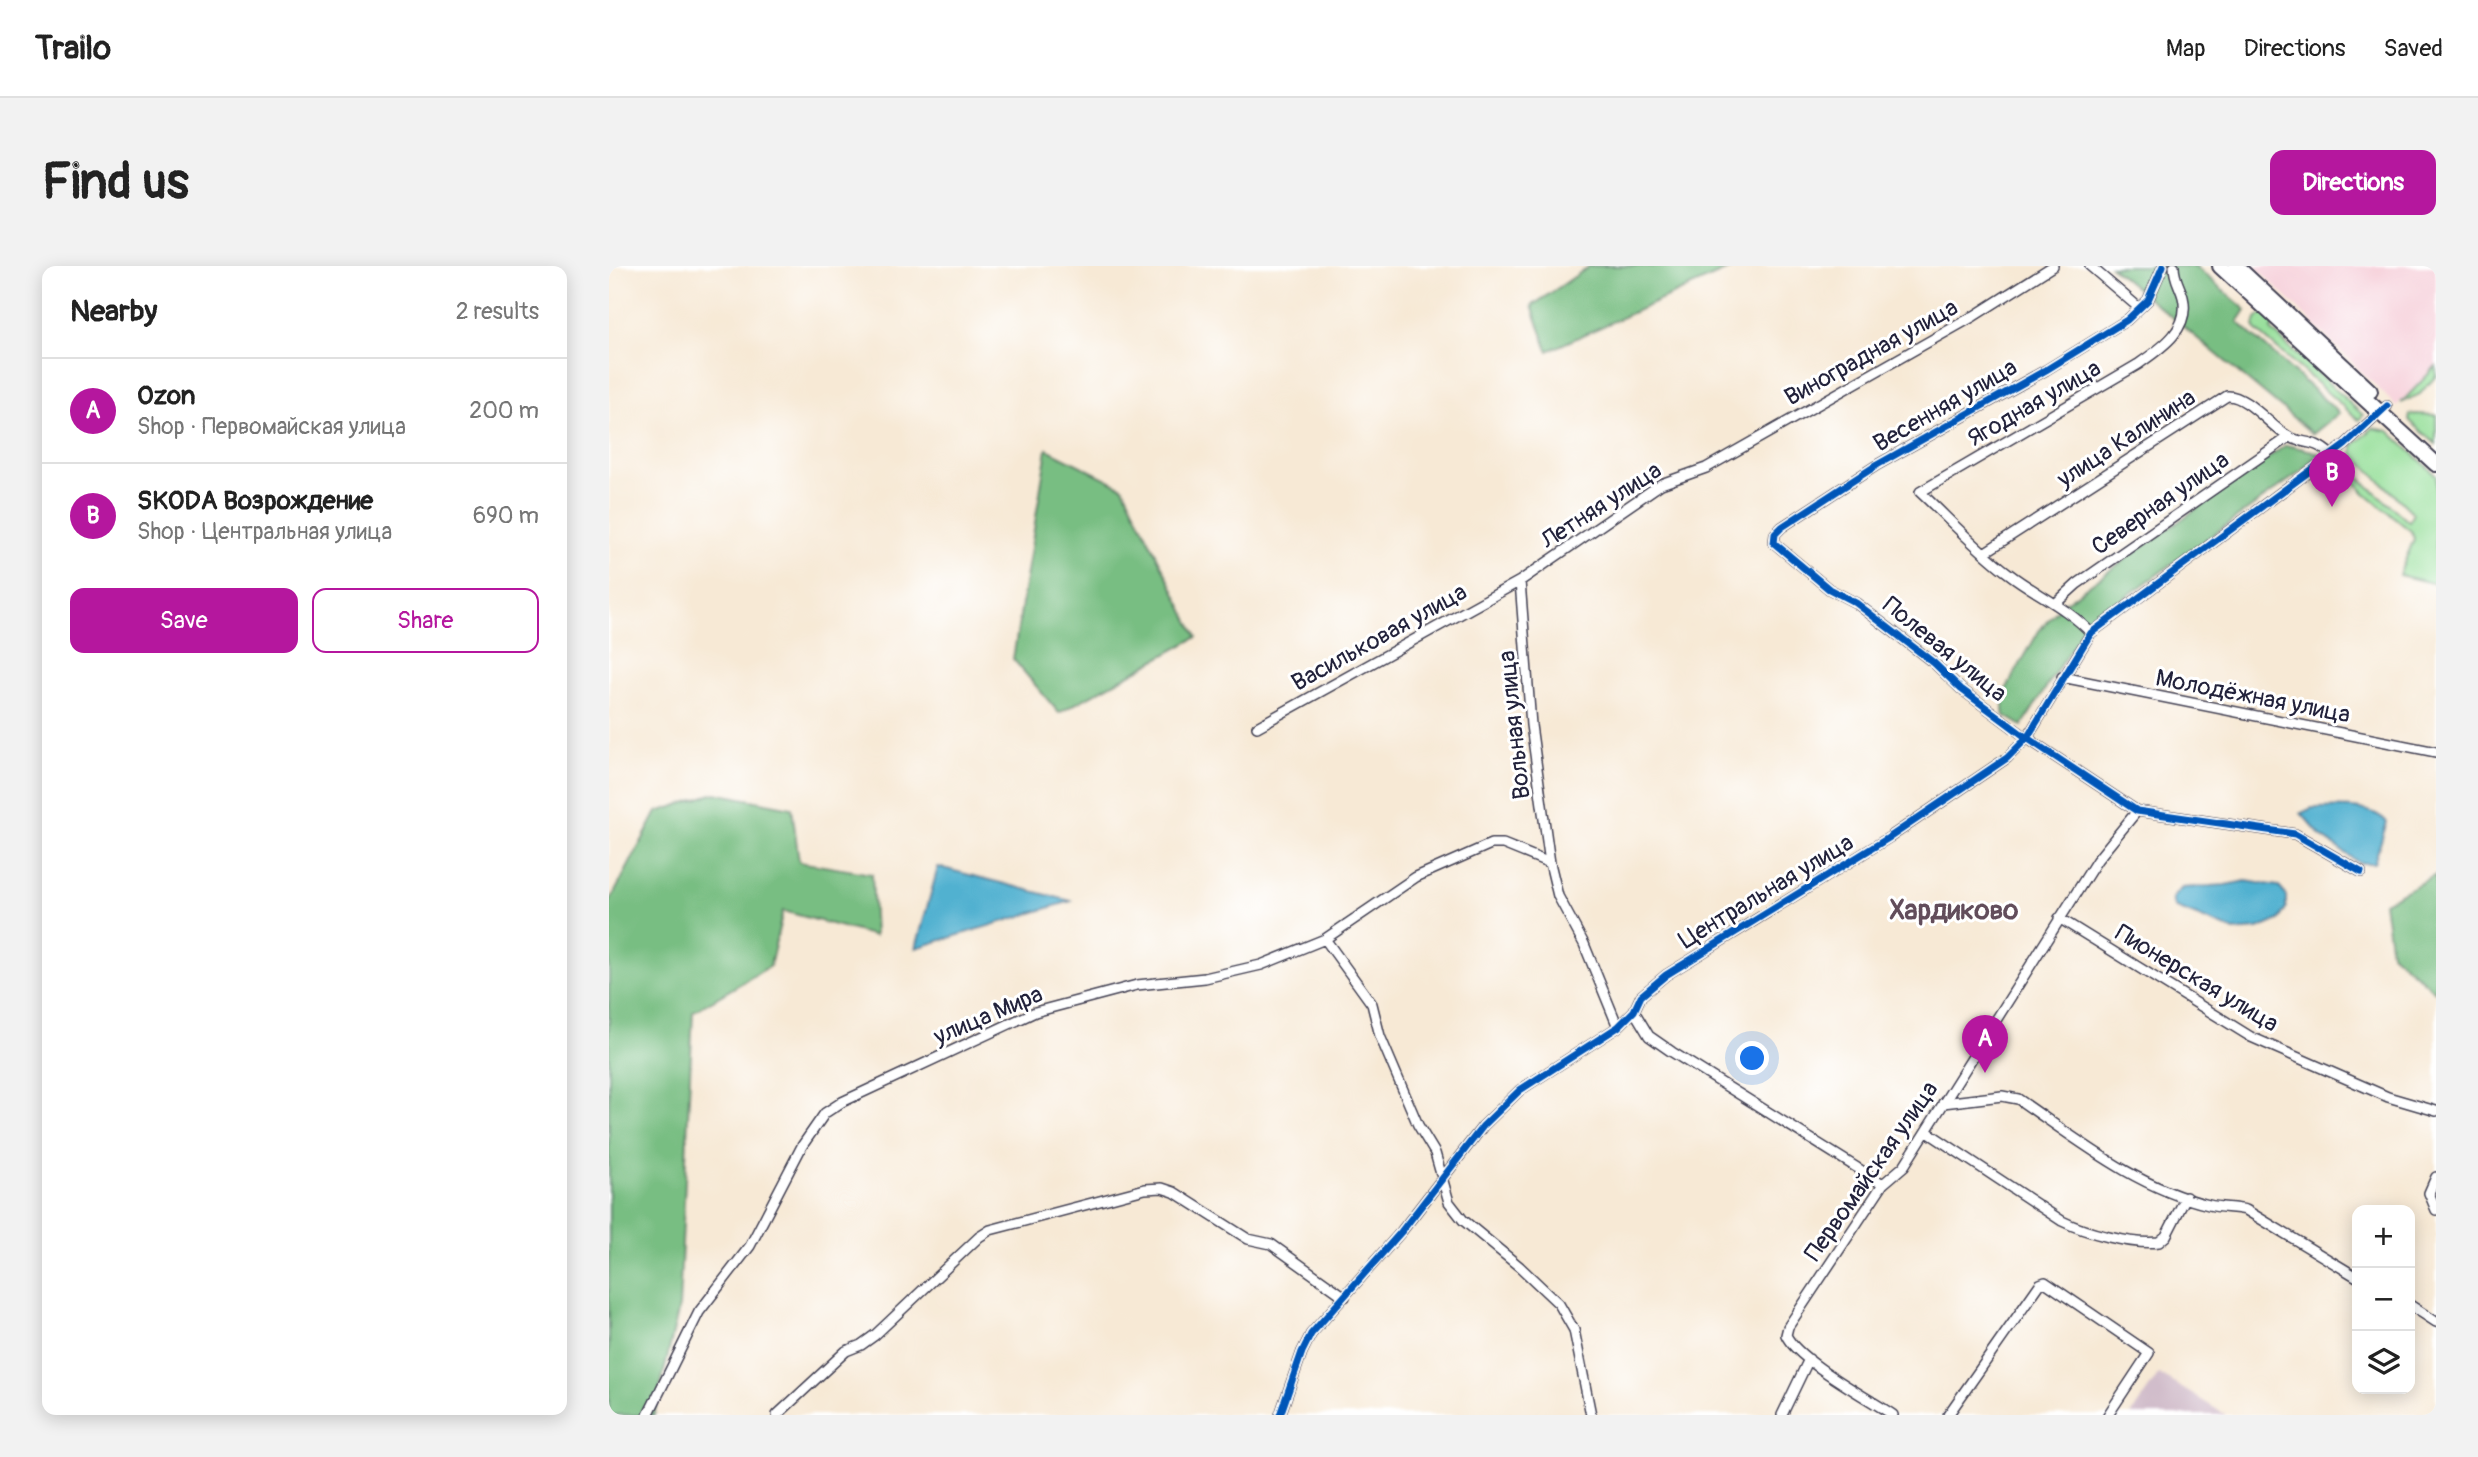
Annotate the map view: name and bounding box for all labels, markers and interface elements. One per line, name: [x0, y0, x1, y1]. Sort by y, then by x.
text: Trailo: [35, 28, 111, 69]
text: Map: [2166, 34, 2206, 63]
text: Directions: [2244, 34, 2345, 63]
text: Saved: [2383, 34, 2443, 63]
button: Directions: [2270, 150, 2436, 215]
text: Find us: [42, 152, 189, 213]
text: Nearby: [70, 293, 157, 330]
street label: Виноградная улица: [1780, 293, 1963, 412]
text: 2 results: [456, 297, 539, 326]
street label: Весенняя улица: [1868, 353, 2022, 458]
street label: Ягодная улица: [1963, 354, 2106, 453]
text: Ozon: [137, 380, 195, 412]
street label: улица Калинина: [2051, 383, 2201, 494]
text: A: [86, 396, 100, 425]
text: 200 m: [469, 396, 539, 425]
text: Shop · Первомайская улица: [137, 412, 406, 441]
street label: Северная улица: [2086, 445, 2235, 561]
pin: B: [2309, 449, 2355, 507]
street label: Летняя улица: [1535, 456, 1667, 556]
text: SKODA Возрождение: [137, 485, 373, 517]
text: B: [86, 501, 100, 530]
text: 690 m: [473, 501, 539, 530]
text: Shop · Центральная улица: [137, 517, 392, 546]
street label: Васильковая улица: [1287, 577, 1472, 698]
button: Save: [70, 588, 298, 653]
button: Share: [312, 588, 539, 653]
street label: Полевая улица: [1877, 591, 2012, 708]
street label: Вольная улица: [1492, 649, 1537, 801]
street label: Молодёжная улица: [2153, 663, 2353, 730]
street label: Центральная улица: [1674, 828, 1859, 955]
district label: Хардиково: [1890, 893, 2018, 928]
street label: Пионерская улица: [2110, 918, 2284, 1039]
street label: улица Мира: [928, 980, 1047, 1052]
pin: A: [1962, 1015, 2008, 1073]
your location: [1735, 1041, 1769, 1075]
street label: Первомайская улица: [1799, 1076, 1944, 1267]
map controls: [2352, 1205, 2415, 1394]
button: +: [2352, 1205, 2415, 1268]
button: −: [2352, 1268, 2415, 1331]
button: layers: [2352, 1331, 2415, 1394]

